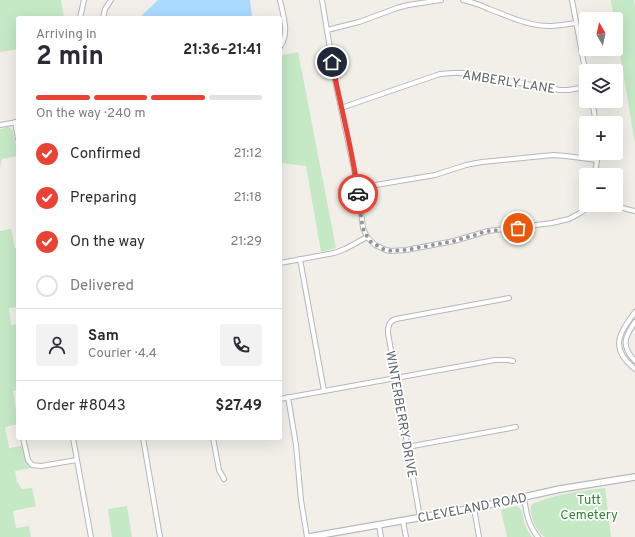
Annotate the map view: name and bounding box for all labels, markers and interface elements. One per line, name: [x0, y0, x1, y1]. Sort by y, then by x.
north arrow: [579, 12, 623, 56]
map controls: [579, 12, 623, 212]
text: Arriving in: [36, 27, 97, 43]
text: 2 min: [36, 41, 104, 74]
text: 21:36–21:41: [183, 41, 262, 60]
pin: [315, 45, 349, 79]
icon: home: [321, 51, 343, 73]
button: layers: [579, 64, 623, 108]
street label: AMBERLY LANE: [461, 68, 556, 98]
text: On the way · 240 m: [36, 106, 145, 122]
button: +: [579, 116, 623, 160]
icon: check: [36, 143, 58, 165]
text: Confirmed: [70, 145, 141, 164]
text: 21:12: [233, 146, 262, 162]
button: −: [579, 168, 623, 212]
courier: [338, 174, 378, 214]
icon: car: [347, 183, 369, 205]
icon: check: [36, 187, 58, 209]
text: Preparing: [70, 189, 137, 208]
text: 21:18: [233, 190, 262, 206]
pin: [501, 211, 535, 245]
icon: bag: [507, 217, 529, 239]
icon: check: [36, 231, 58, 253]
text: On the way: [70, 233, 145, 252]
text: 21:29: [231, 234, 262, 250]
text: Delivered: [70, 277, 134, 296]
button: person: [36, 324, 78, 366]
button: phone: [220, 324, 262, 366]
text: Sam: [88, 327, 119, 346]
text: Courier · 4.4: [88, 346, 157, 362]
street label: WINTERBERRY DRIVE: [381, 350, 419, 479]
text: Order #8043: [36, 397, 126, 416]
text: $27.49: [215, 397, 262, 416]
street label: CLEVELAND ROAD: [416, 491, 528, 527]
park label: Tutt Cemetery: [560, 493, 618, 524]

